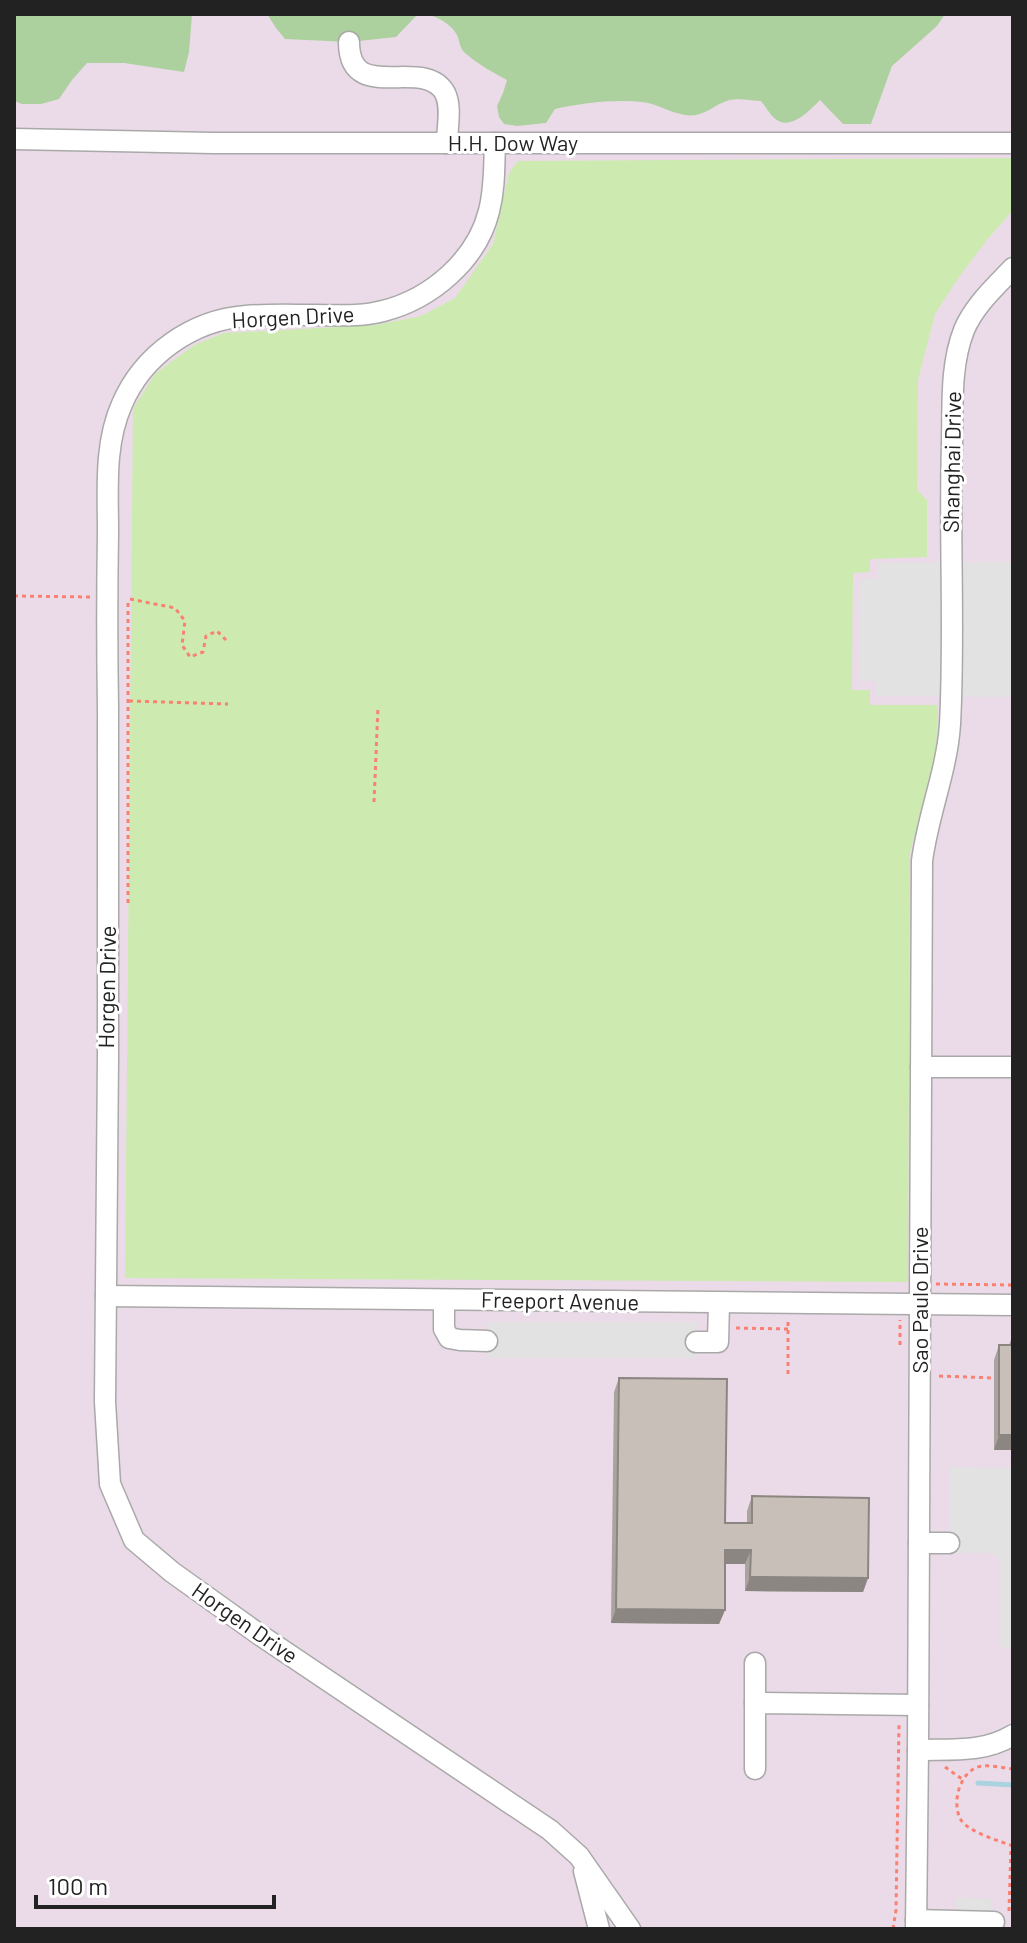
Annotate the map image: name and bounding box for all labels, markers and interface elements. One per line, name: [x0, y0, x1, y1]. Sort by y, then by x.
street label: H.H. Dow Way: [448, 129, 578, 155]
street label: Horgen Drive: [231, 300, 355, 332]
street label: Shanghai Drive: [937, 391, 965, 533]
street label: Horgen Drive: [92, 925, 120, 1049]
street label: Sao Paulo Drive: [906, 1227, 932, 1373]
street label: Freeport Avenue: [481, 1286, 639, 1314]
street label: Horgen Drive: [188, 1576, 303, 1668]
scale bar: [36, 1859, 274, 1909]
text: 100 m: [48, 1871, 108, 1900]

